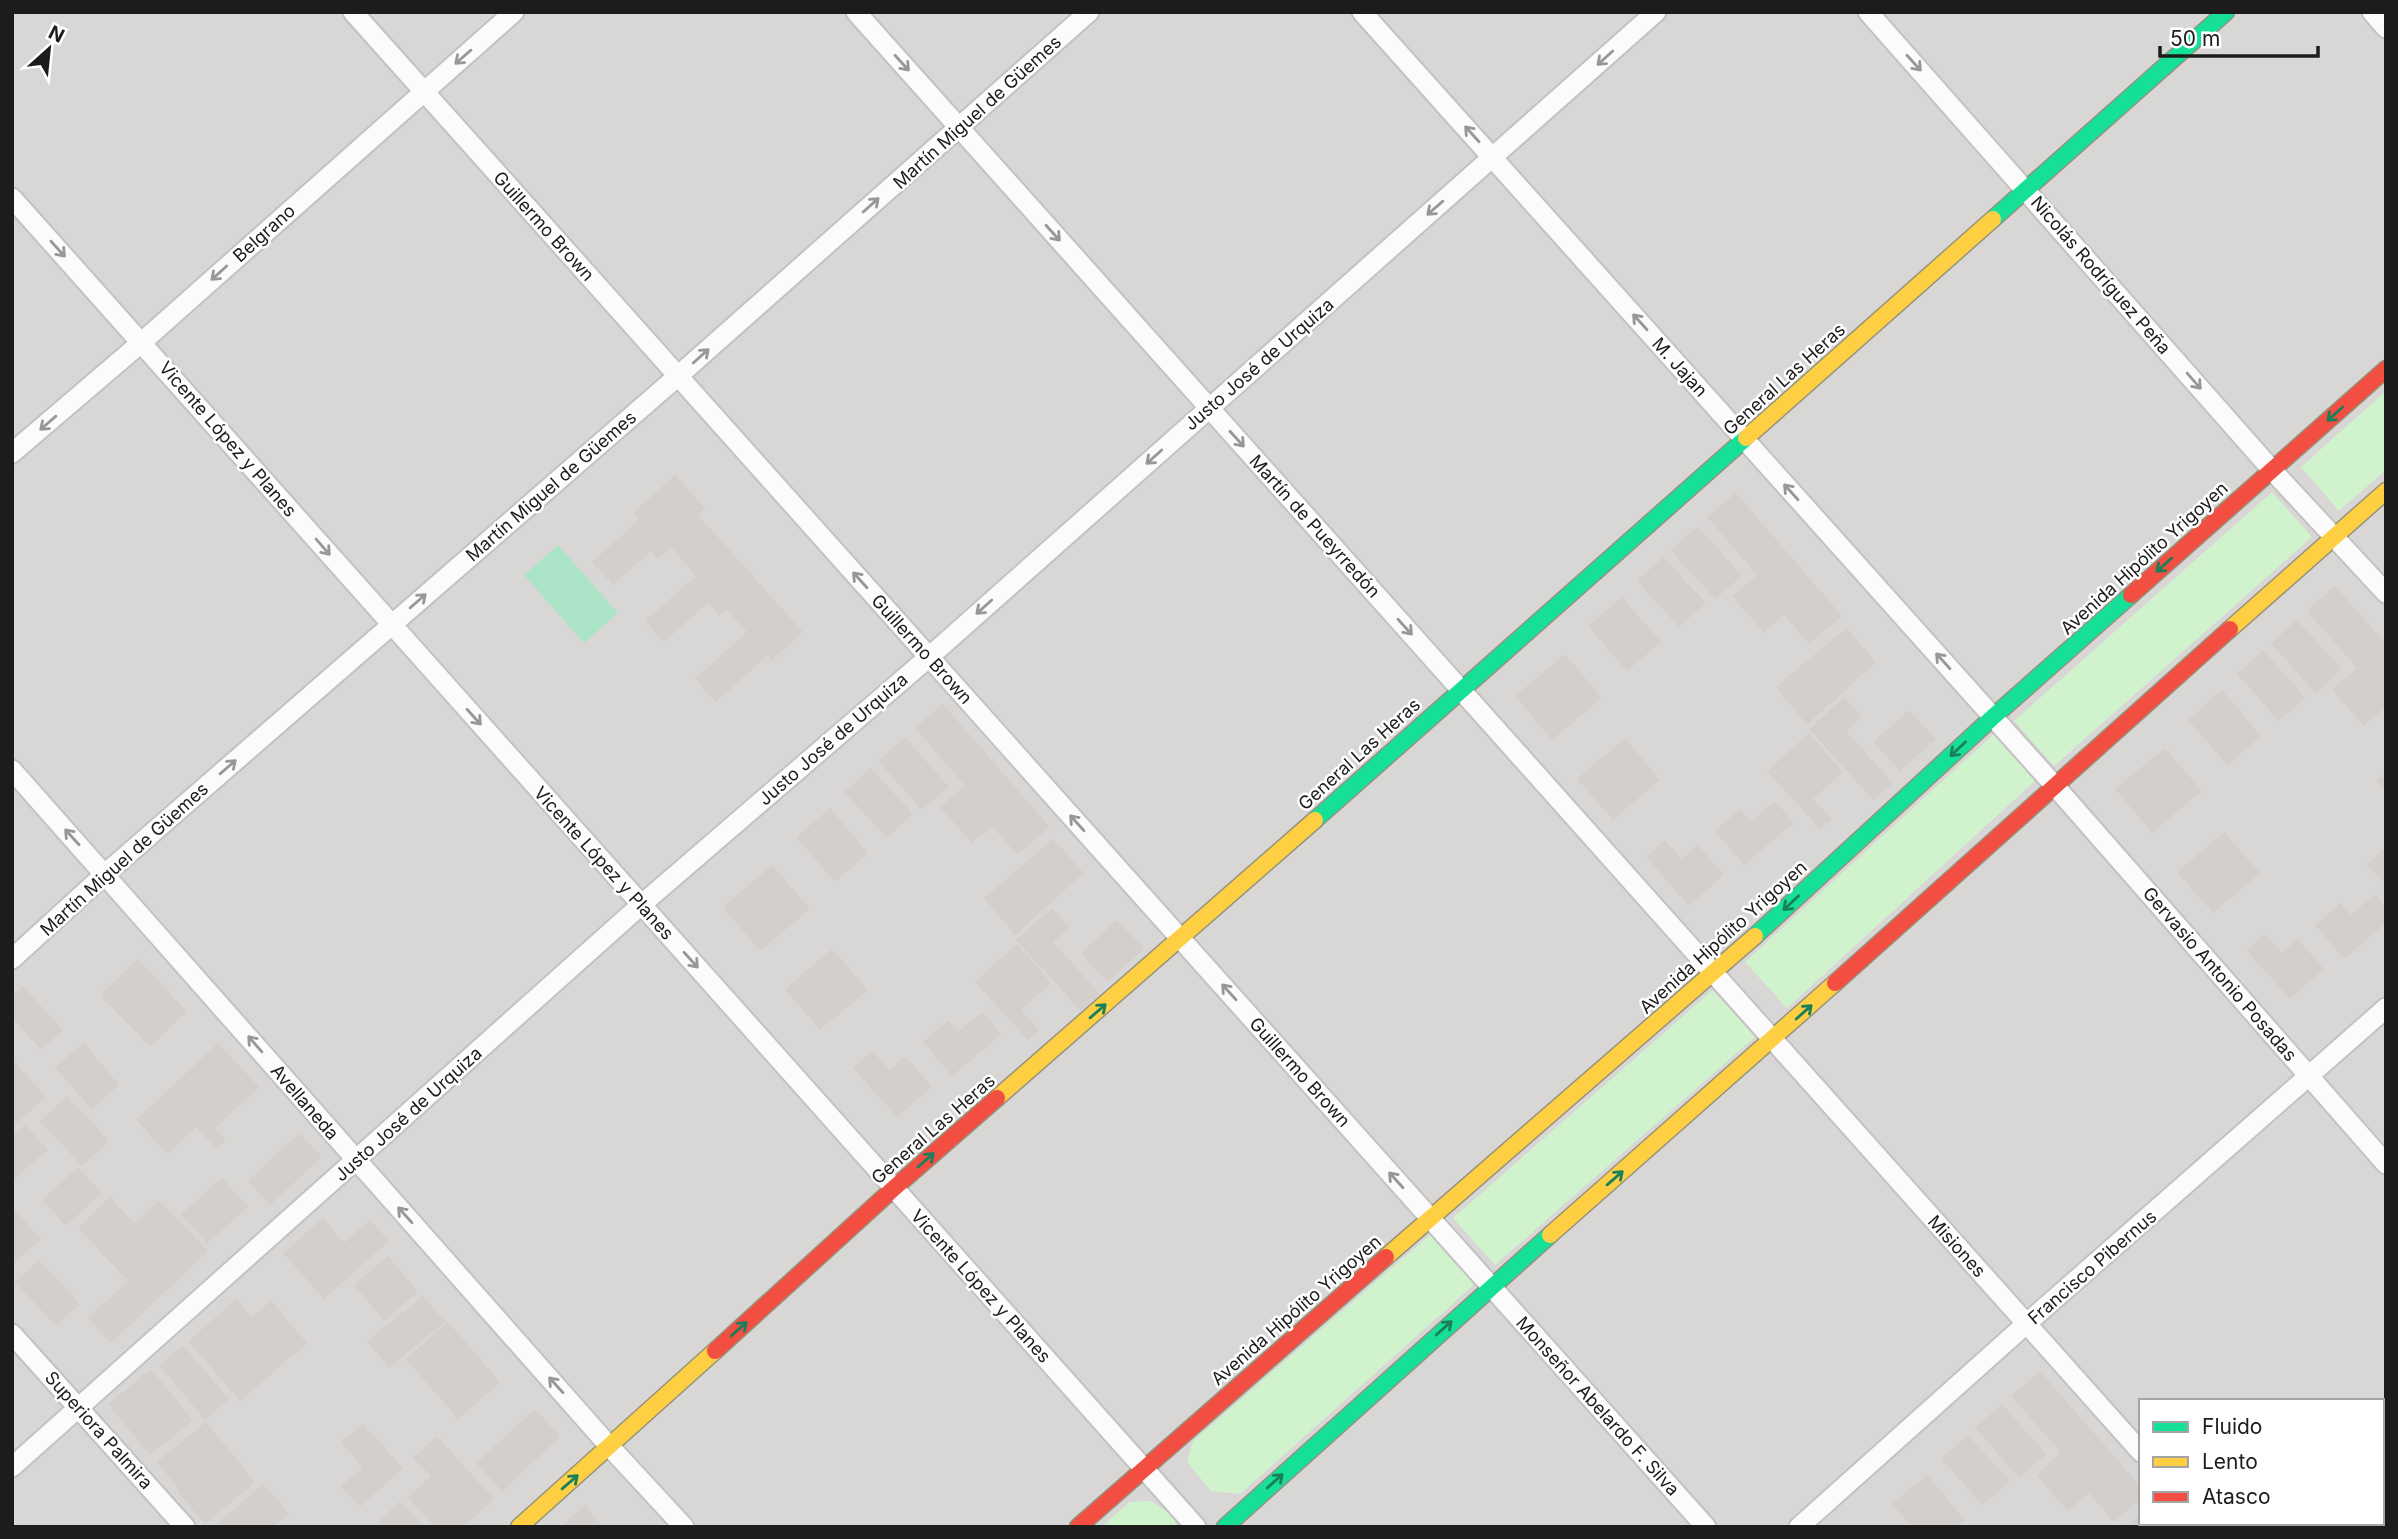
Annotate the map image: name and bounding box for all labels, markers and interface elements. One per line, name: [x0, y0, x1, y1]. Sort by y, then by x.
north arrow: [14, 14, 84, 84]
scale bar: [2160, 14, 2318, 58]
text: N: [45, 21, 68, 48]
text: 50 m: [2170, 26, 2220, 51]
street label: Martín Miguel de Güemes: [889, 31, 1065, 193]
one-way arrow: [454, 49, 472, 65]
one-way arrow: [1597, 49, 1614, 66]
one-way arrow: [894, 54, 910, 72]
one-way arrow: [1906, 54, 1922, 72]
one-way arrow: [1464, 125, 1480, 143]
street label: Guillermo Brown: [489, 167, 599, 285]
street label: Nicolás Rodríguez Peña: [2027, 192, 2175, 358]
one-way arrow: [862, 197, 879, 214]
street label: Belgrano: [229, 200, 299, 266]
one-way arrow: [1427, 200, 1444, 217]
one-way arrow: [1045, 224, 1061, 242]
one-way arrow: [50, 240, 66, 258]
one-way arrow: [210, 265, 228, 281]
street label: Justo José de Urquiza: [1180, 294, 1338, 434]
one-way arrow: [1632, 313, 1648, 331]
street label: General Las Heras: [1719, 319, 1849, 439]
street label: M. Jajan: [1648, 333, 1712, 401]
one-way arrow: [692, 348, 710, 364]
street label: Vicente López y Planes: [155, 357, 301, 521]
one-way arrow: [2186, 372, 2202, 390]
street label: Martín Miguel de Güemes: [462, 406, 640, 566]
one-way arrow: [2326, 406, 2344, 422]
one-way arrow: [39, 415, 57, 431]
one-way arrow: [1229, 430, 1245, 448]
one-way arrow: [1146, 448, 1163, 465]
street label: Martín de Pueyrredón: [1245, 450, 1385, 602]
street label: Avenida Hipólito Yrigoyen: [2056, 477, 2232, 639]
one-way arrow: [1783, 484, 1800, 501]
one-way arrow: [315, 538, 331, 556]
one-way arrow: [2156, 557, 2174, 573]
one-way arrow: [852, 571, 868, 589]
street label: Guillermo Brown: [867, 590, 977, 708]
one-way arrow: [408, 593, 426, 609]
one-way arrow: [976, 599, 993, 616]
one-way arrow: [1397, 618, 1413, 636]
one-way arrow: [1935, 652, 1951, 670]
street label: Justo José de Urquiza: [754, 669, 912, 809]
street label: General Las Heras: [1294, 694, 1424, 814]
one-way arrow: [466, 708, 482, 726]
one-way arrow: [1949, 741, 1967, 757]
one-way arrow: [219, 759, 237, 775]
street label: Martín Miguel de Güemes: [36, 778, 212, 940]
street label: Vicente López y Planes: [530, 782, 678, 944]
one-way arrow: [1069, 814, 1085, 832]
one-way arrow: [64, 828, 80, 846]
street label: Avenida Hipólito Yrigoyen: [1635, 856, 1811, 1018]
street label: Gervasio Antonio Posadas: [2139, 883, 2301, 1065]
one-way arrow: [1782, 895, 1800, 911]
one-way arrow: [683, 951, 699, 969]
one-way arrow: [1221, 984, 1237, 1002]
one-way arrow: [1088, 1003, 1106, 1019]
one-way arrow: [1795, 1003, 1812, 1020]
street label: Guillermo Brown: [1245, 1013, 1355, 1131]
one-way arrow: [247, 1035, 263, 1053]
street label: Justo José de Urquiza: [330, 1042, 486, 1186]
street label: Avellaneda: [267, 1060, 343, 1144]
street label: General Las Heras: [867, 1070, 999, 1188]
one-way arrow: [917, 1152, 935, 1168]
one-way arrow: [1605, 1170, 1623, 1186]
one-way arrow: [1389, 1172, 1405, 1190]
street label: Vicente López y Planes: [907, 1205, 1055, 1367]
one-way arrow: [397, 1206, 413, 1224]
street label: Francisco Pibernus: [2024, 1206, 2160, 1328]
street label: Misiones: [1924, 1211, 1990, 1281]
street label: Avenida Hipólito Yrigoyen: [1207, 1231, 1385, 1389]
street label: Monseñor Abelardo F. Silva: [1512, 1312, 1684, 1500]
one-way arrow: [1435, 1320, 1452, 1337]
one-way arrow: [730, 1321, 747, 1338]
street label: Superiora Palmira: [41, 1367, 157, 1493]
one-way arrow: [548, 1377, 564, 1395]
legend: [2139, 1399, 2384, 1525]
text: Fluido: [2202, 1414, 2262, 1439]
text: Lento: [2202, 1449, 2258, 1474]
one-way arrow: [1266, 1473, 1284, 1489]
one-way arrow: [561, 1474, 579, 1490]
text: Atasco: [2202, 1484, 2271, 1509]

